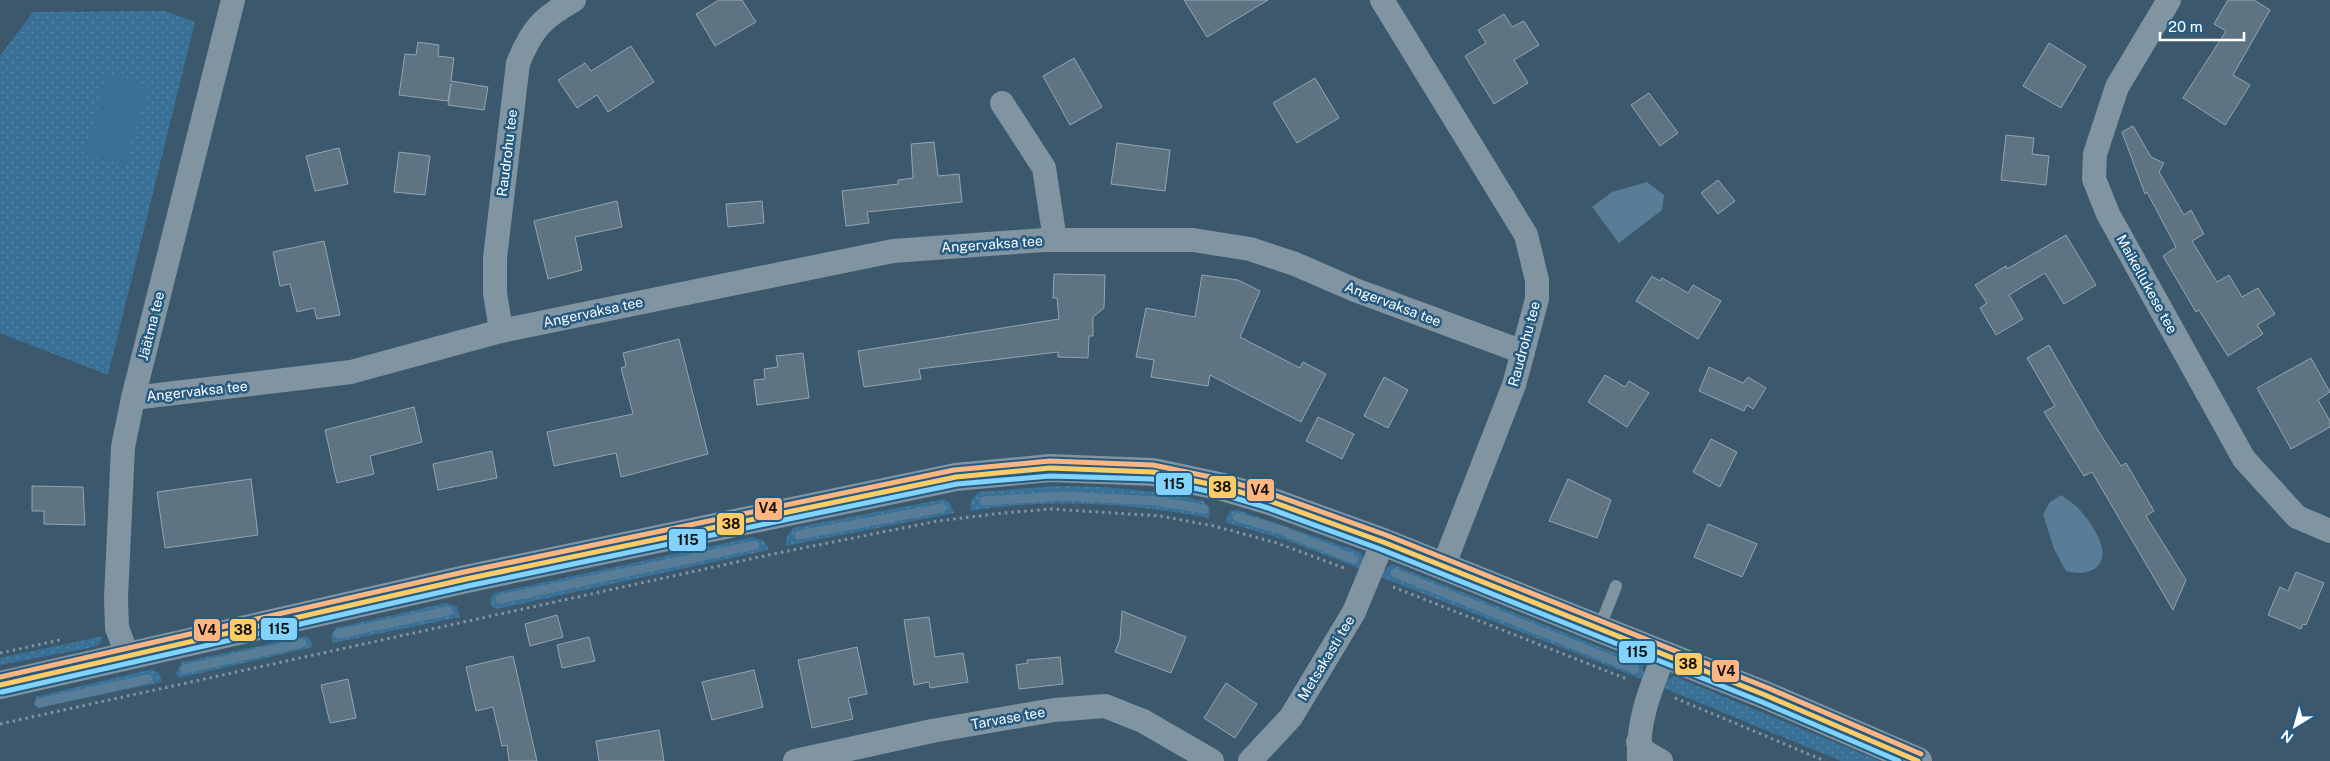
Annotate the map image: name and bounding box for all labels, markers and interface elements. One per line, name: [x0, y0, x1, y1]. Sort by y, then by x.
scale bar: [2160, 10, 2244, 42]
text: 20 m: [2168, 18, 2203, 35]
street label: Raudrohu tee: [494, 108, 520, 197]
street label: Angervaksa tee: [941, 232, 1043, 256]
street label: Maikellukese tee: [2113, 232, 2181, 336]
street label: Angervaksa tee: [1343, 278, 1443, 330]
street label: Jäätma tee: [135, 290, 167, 362]
street label: Angervaksa tee: [542, 294, 645, 330]
street label: Raudrohu tee: [1505, 300, 1543, 388]
street label: Angervaksa tee: [146, 378, 249, 404]
line badge: 115: [1155, 472, 1193, 496]
line badge: 38: [1208, 475, 1237, 499]
text: 115: [1163, 476, 1185, 492]
line badge: V4: [1246, 478, 1275, 502]
text: 38: [1213, 479, 1231, 495]
text: V4: [1250, 482, 1270, 498]
line badge: V4: [754, 497, 783, 521]
text: V4: [758, 500, 778, 516]
line badge: 38: [716, 512, 745, 536]
text: 38: [722, 516, 740, 532]
line badge: 115: [668, 528, 707, 552]
text: 115: [677, 532, 699, 548]
street label: Metsakasti tee: [1294, 613, 1358, 703]
line badge: 115: [260, 617, 298, 641]
line badge: V4: [193, 618, 221, 642]
line badge: 38: [229, 618, 257, 642]
text: 115: [268, 621, 290, 637]
text: V4: [197, 622, 217, 638]
text: 38: [234, 622, 252, 638]
line badge: 115: [1618, 640, 1656, 664]
text: 115: [1626, 644, 1648, 660]
line badge: 38: [1674, 652, 1703, 676]
text: 38: [1679, 656, 1697, 672]
line badge: V4: [1711, 659, 1740, 683]
text: V4: [1716, 663, 1736, 679]
north arrow: [2270, 701, 2320, 751]
street label: Tarvase tee: [970, 704, 1046, 732]
text: N: [2278, 727, 2296, 746]

